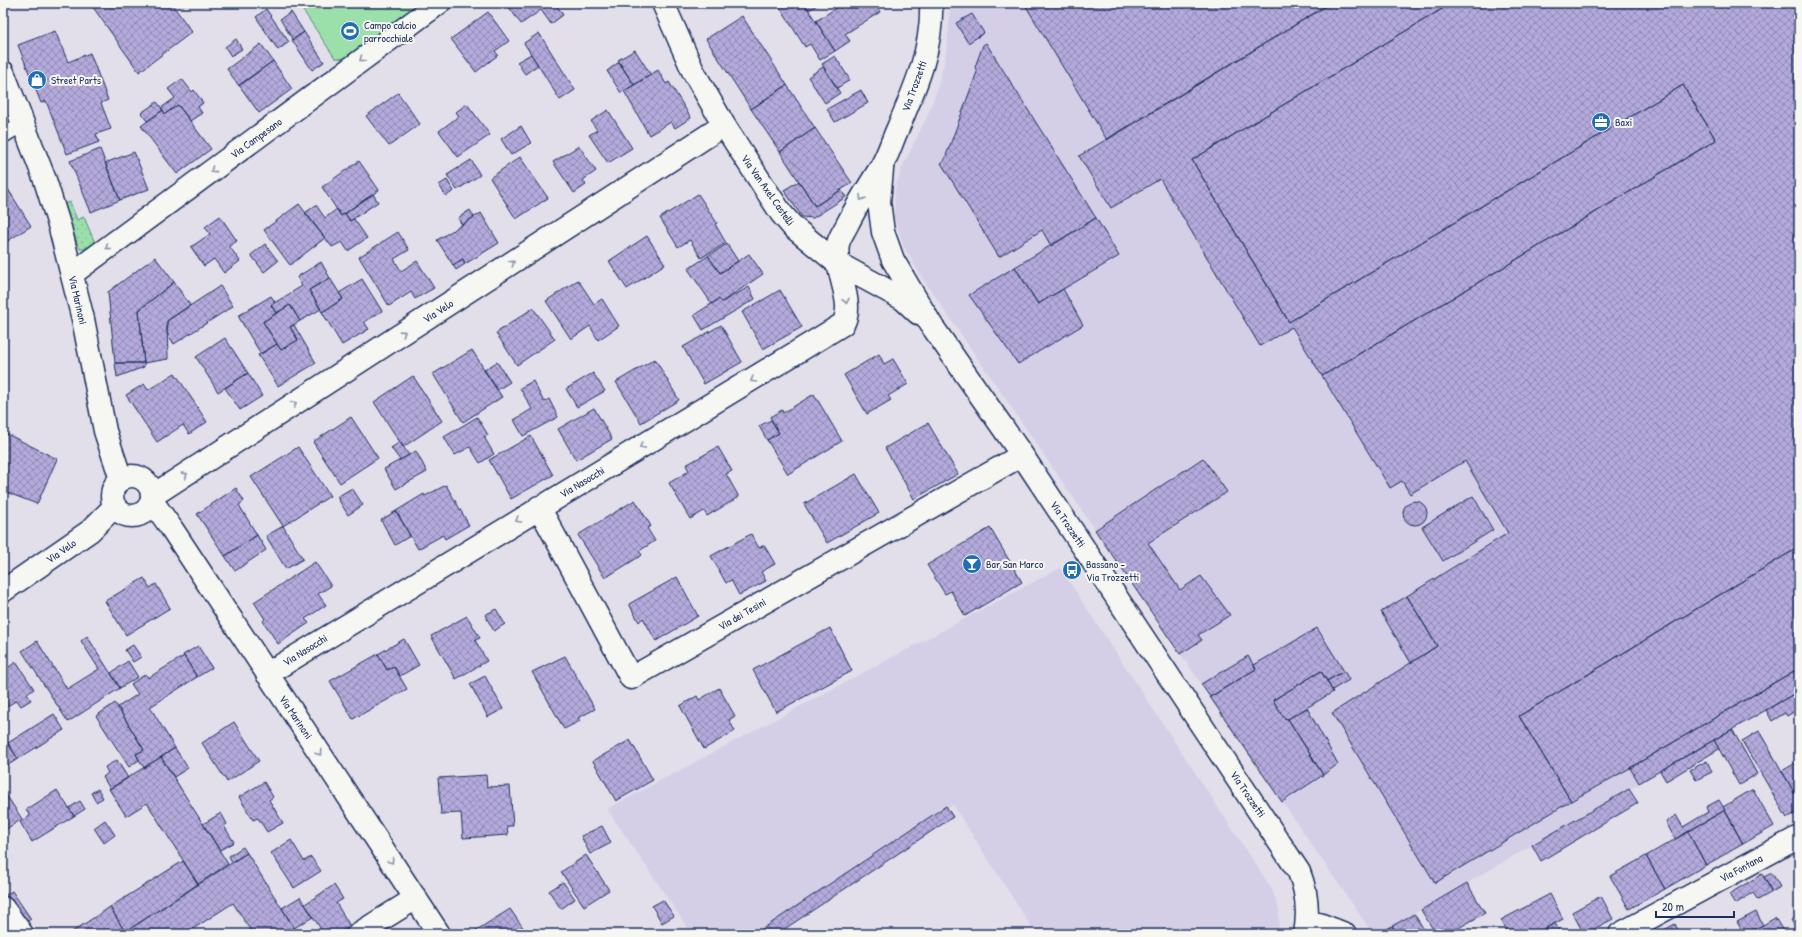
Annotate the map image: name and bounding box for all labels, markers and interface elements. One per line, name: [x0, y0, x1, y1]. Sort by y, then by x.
place label: Campo calcio parrocchiale: [364, 18, 417, 45]
sports icon: Campo calcio parrocchiale: [339, 20, 361, 42]
one-way arrow: [360, 55, 367, 62]
street label: Via Trozzetti: [898, 59, 930, 113]
shop icon: Street Parts: [26, 69, 48, 91]
place label: Street Parts: [51, 73, 101, 87]
office icon: Baxi: [1590, 111, 1612, 133]
street label: Via Campesano: [227, 114, 285, 161]
place label: Baxi: [1615, 115, 1632, 129]
street label: Via Van Axel Castelli: [738, 152, 798, 228]
one-way arrow: [210, 165, 217, 172]
one-way arrow: [859, 194, 866, 201]
one-way arrow: [106, 242, 113, 249]
one-way arrow: [508, 260, 515, 267]
street label: Via Marinoni: [66, 274, 90, 326]
street label: Via Velo: [420, 296, 456, 326]
one-way arrow: [841, 298, 850, 304]
one-way arrow: [399, 331, 406, 338]
one-way arrow: [750, 375, 757, 382]
one-way arrow: [290, 401, 297, 409]
one-way arrow: [639, 442, 646, 449]
street label: Via Nasocchi: [557, 463, 607, 501]
one-way arrow: [181, 472, 188, 480]
street label: Via Trozzetti: [1047, 498, 1089, 550]
one-way arrow: [515, 516, 522, 523]
street label: Via Velo: [43, 535, 79, 566]
bar icon: Bar San Marco: [961, 553, 983, 575]
place label: Bar San Marco: [986, 557, 1044, 571]
place label: Bassano - Via Trozzetti: [1086, 557, 1139, 584]
bus stop icon: Bassano - Via Trozzetti: [1061, 559, 1083, 581]
street label: Via dei Tesini: [716, 595, 768, 633]
street label: Via Nasocchi: [280, 631, 330, 669]
street label: Via Marinoni: [276, 692, 316, 742]
one-way arrow: [315, 749, 322, 756]
street label: Via Trozzetti: [1227, 768, 1269, 820]
street label: Via Fontana: [1717, 851, 1765, 885]
one-way arrow: [386, 857, 393, 864]
scale bar: [1656, 893, 1734, 919]
text: 20 m: [1662, 898, 1684, 915]

